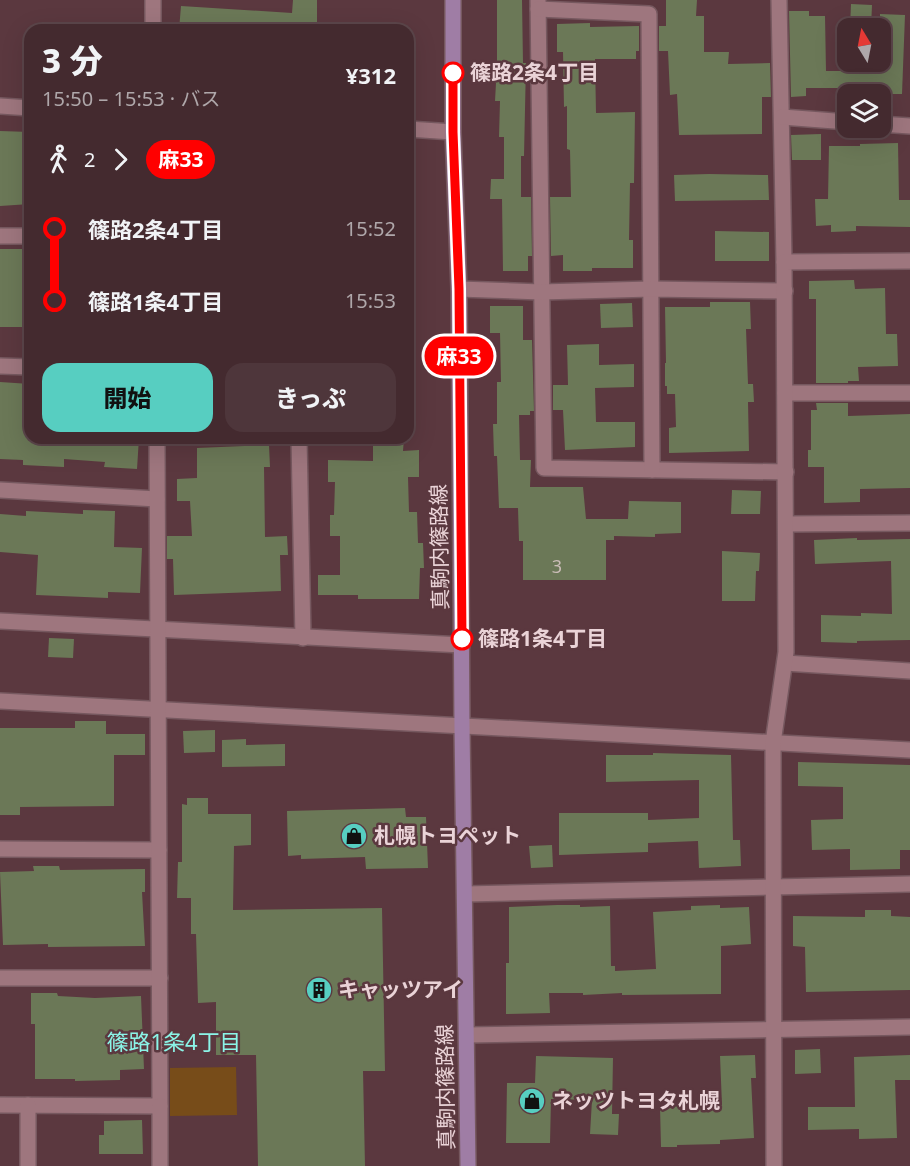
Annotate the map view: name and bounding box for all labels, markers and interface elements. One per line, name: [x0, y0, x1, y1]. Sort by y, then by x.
north arrow: [837, 18, 891, 72]
map controls: [837, 18, 891, 138]
text: 3 分: [42, 38, 103, 83]
place label: 篠路2条4丁目: [470, 58, 599, 86]
text: ¥312: [346, 60, 396, 90]
marker: 篠路2条4丁目: [442, 62, 464, 84]
button: layers: [837, 84, 891, 138]
text: 15:50 – 15:53 · バス: [42, 85, 220, 112]
icon: walk: [42, 143, 75, 176]
icon: forward: [104, 143, 137, 176]
text: 麻33: [158, 145, 203, 173]
text: 2: [84, 146, 95, 173]
text: 篠路2条4丁目: [88, 214, 223, 244]
text: 15:52: [345, 215, 396, 242]
text: 篠路1条4丁目: [88, 286, 223, 316]
text: 15:53: [345, 287, 396, 314]
line badge: 麻33: [424, 336, 494, 376]
text: 麻33: [436, 342, 482, 370]
button: 開始: [42, 363, 213, 432]
button: きっぷ: [225, 363, 396, 432]
street label: 真駒内篠路線: [424, 484, 454, 610]
house number: 3: [552, 554, 562, 578]
place label: 篠路1条4丁目: [478, 624, 607, 652]
marker: 篠路1条4丁目: [451, 628, 473, 650]
shop icon: 札幌トヨペット: [339, 821, 369, 851]
place label: 札幌トヨペット: [374, 821, 521, 849]
building icon: キャッツアイ: [304, 975, 334, 1005]
place label: キャッツアイ: [338, 975, 463, 1003]
street label: 真駒内篠路線: [430, 1024, 460, 1150]
district label: 篠路1条4丁目: [106, 1026, 242, 1056]
shop icon: ネッツトヨタ札幌: [517, 1086, 547, 1116]
place label: ネッツトヨタ札幌: [552, 1086, 720, 1114]

